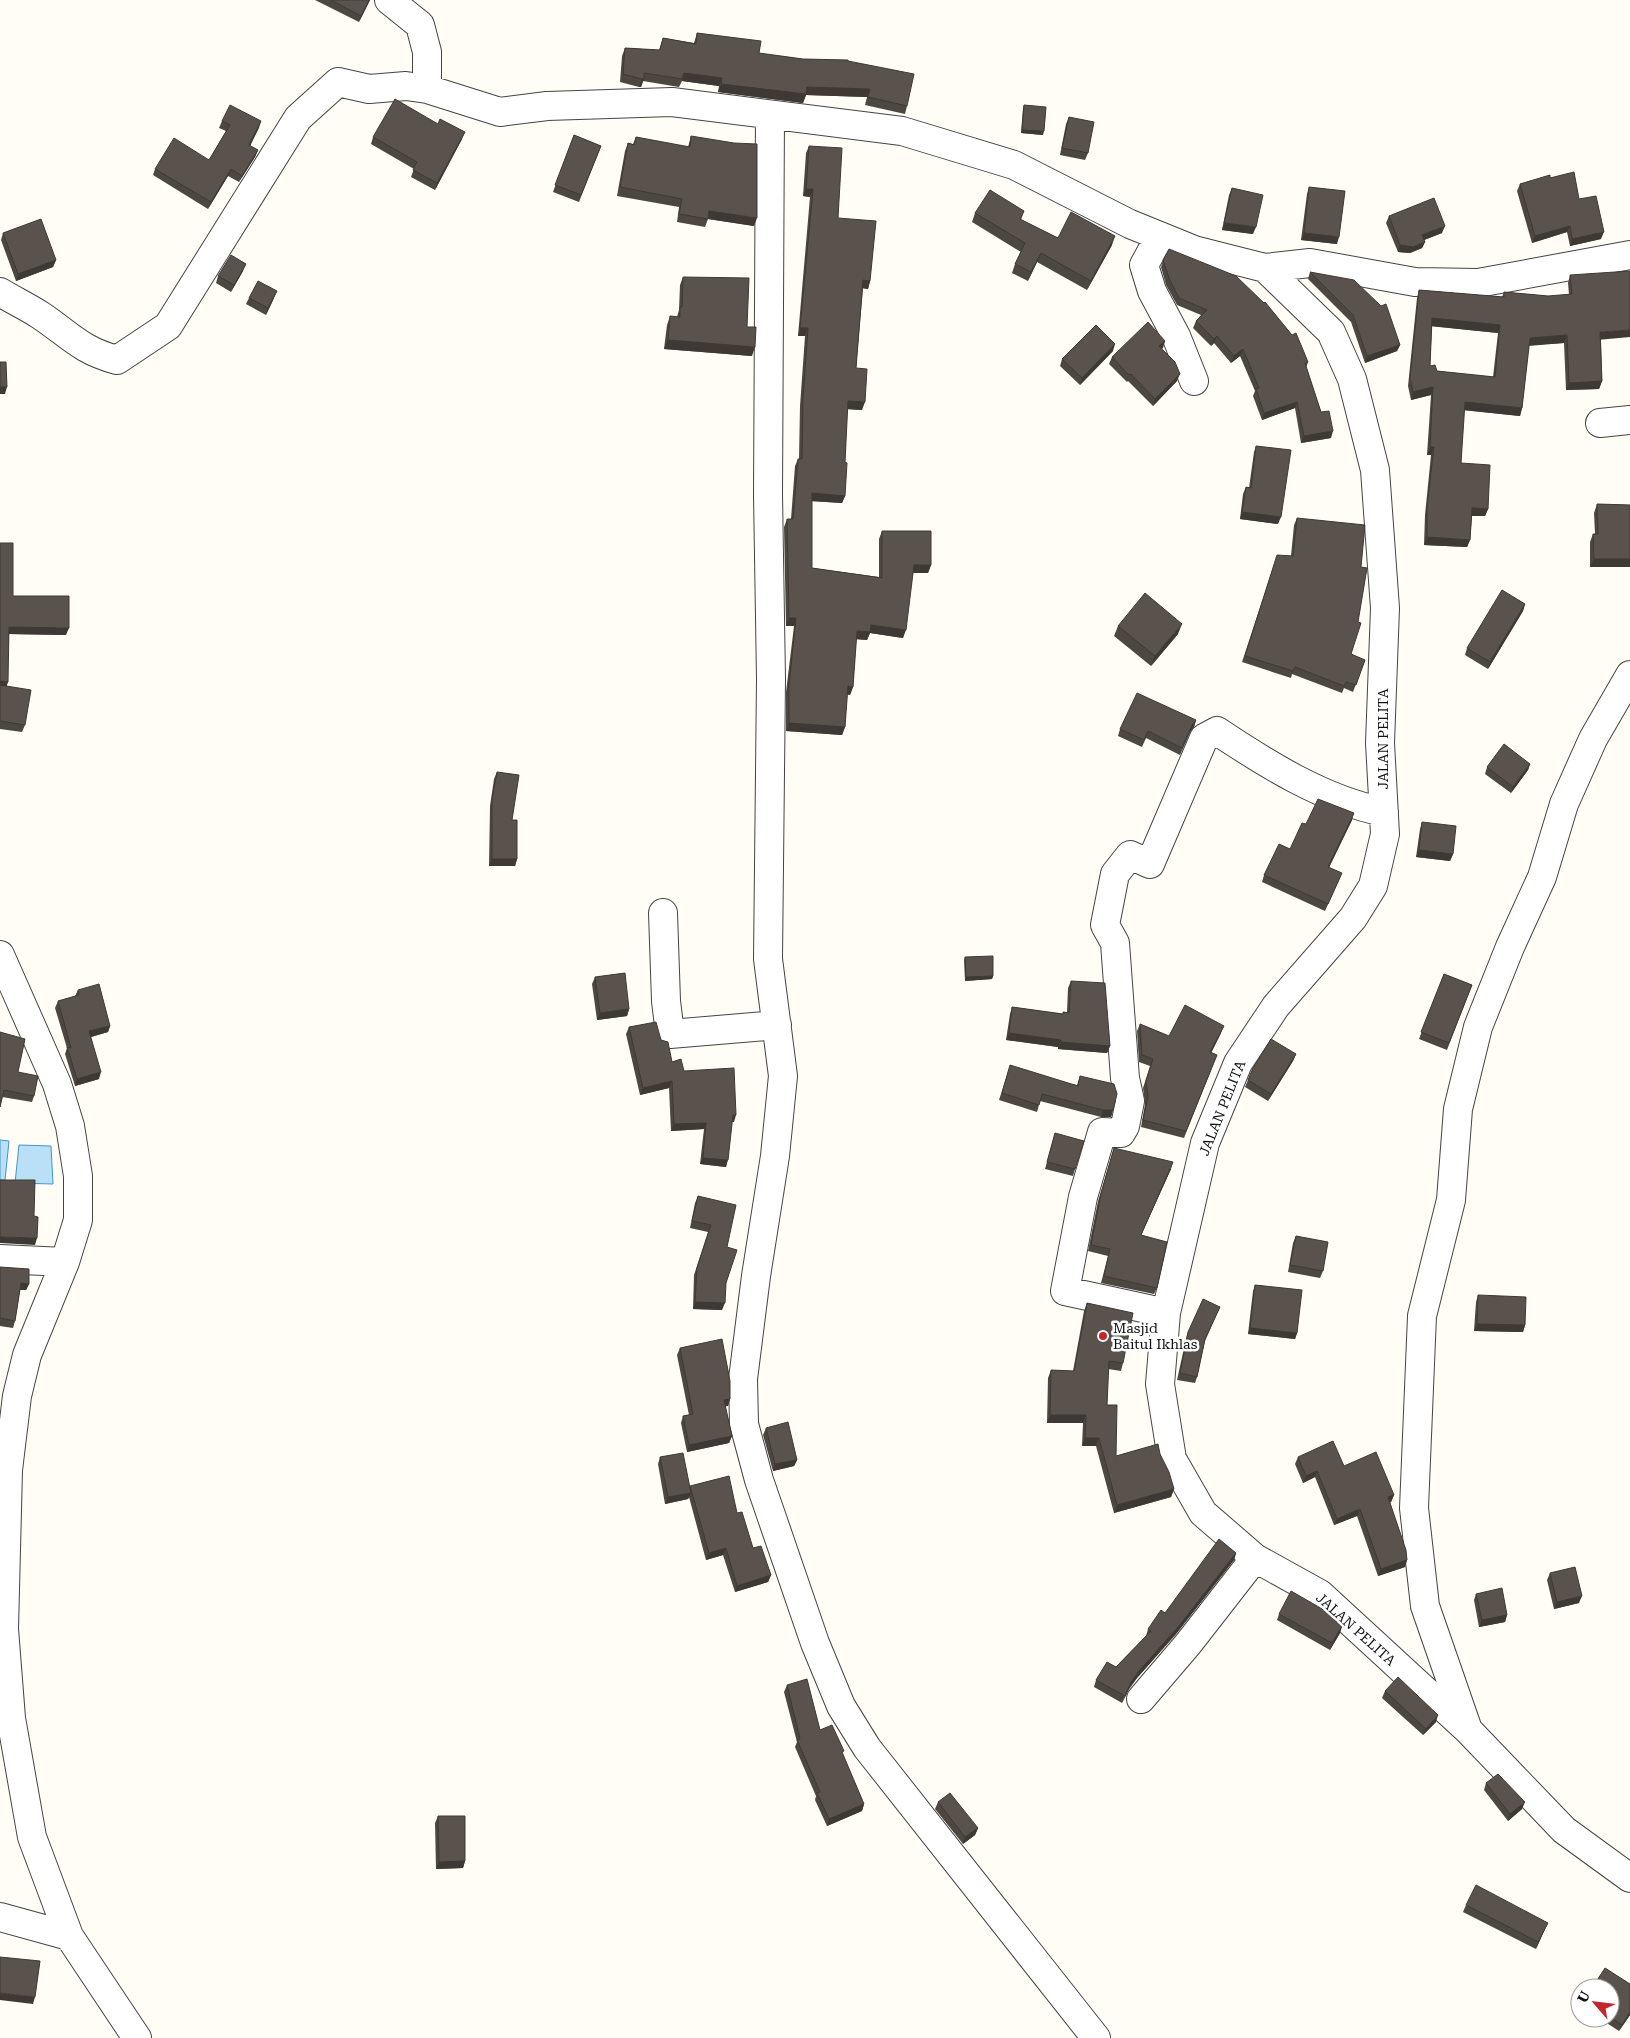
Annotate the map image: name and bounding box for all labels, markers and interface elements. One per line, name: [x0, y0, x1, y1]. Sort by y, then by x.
street label: JALAN PELITA: [1375, 688, 1391, 790]
street label: JALAN PELITA: [1196, 1058, 1248, 1158]
place label: Masjid Baitul Ikhlas: [1113, 1320, 1198, 1352]
marker: Masjid Baitul Ikhlas: [1097, 1330, 1109, 1342]
street label: JALAN PELITA: [1313, 1589, 1399, 1669]
north arrow: [1570, 1978, 1620, 2028]
text: U: [1574, 1988, 1593, 2005]

